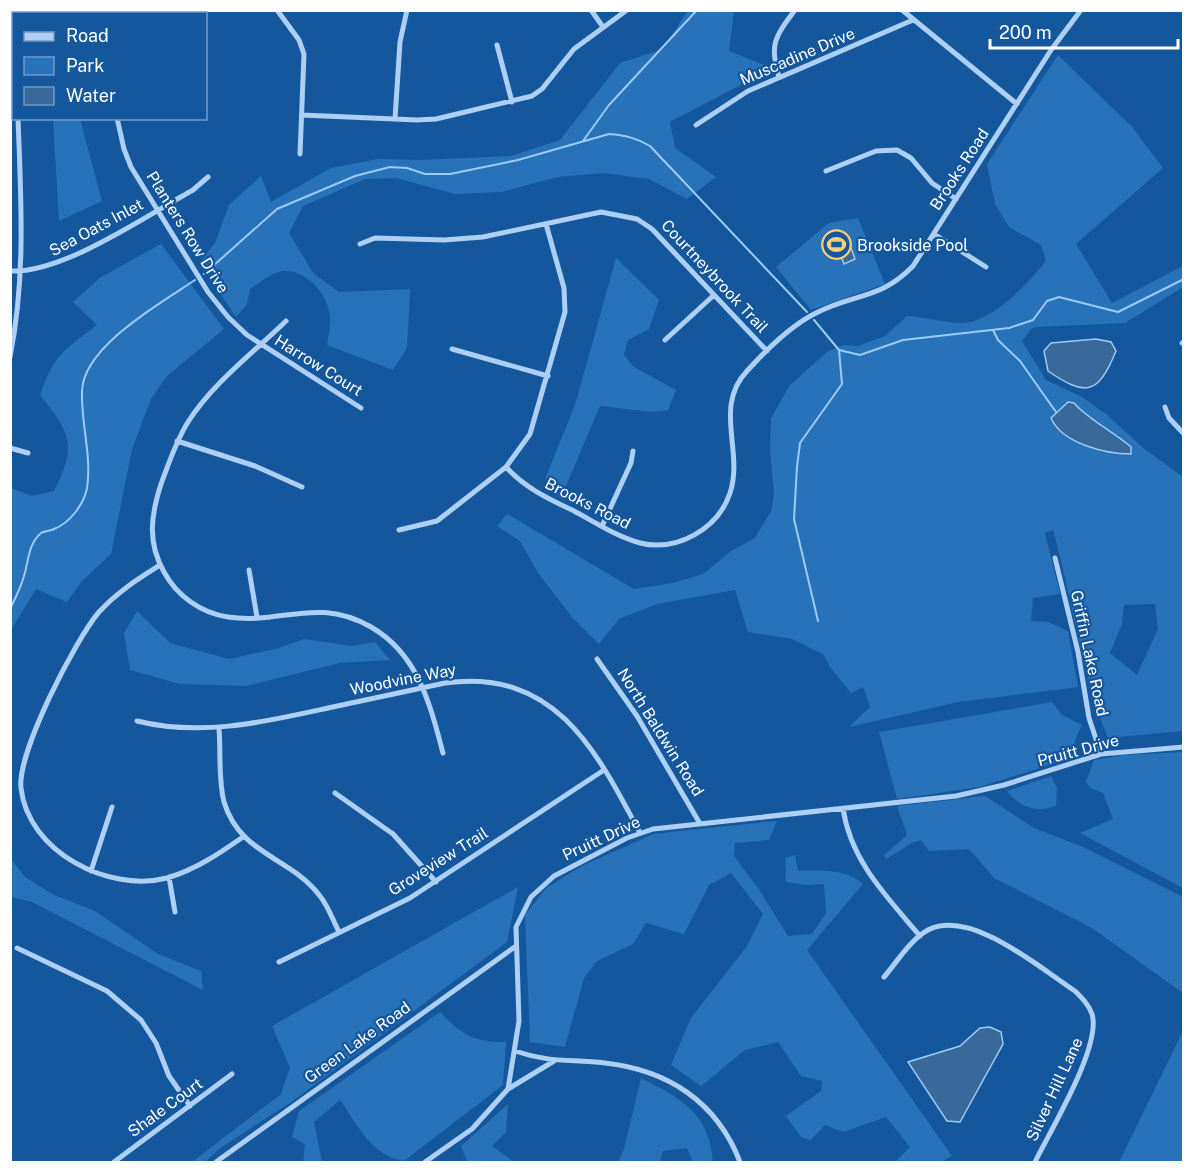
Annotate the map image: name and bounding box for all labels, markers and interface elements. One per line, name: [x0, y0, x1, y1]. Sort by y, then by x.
legend: [12, 12, 207, 120]
scale bar: [990, 12, 1178, 50]
text: 200 m: [999, 22, 1052, 43]
street label: Muscadine Drive: [737, 24, 858, 89]
text: Road: [66, 25, 109, 46]
text: Park: [66, 55, 104, 76]
text: Water: [66, 85, 116, 106]
street label: Brooks Road: [926, 125, 993, 214]
street label: Planters Row Drive: [142, 168, 233, 297]
street label: Sea Oats Inlet: [46, 195, 146, 260]
street label: Courtneybrook Trail: [657, 216, 772, 337]
sports icon: Brookside Pool: [820, 229, 852, 261]
place label: Brookside Pool: [857, 236, 968, 255]
street label: Harrow Court: [271, 331, 366, 400]
street label: Brooks Road: [542, 474, 634, 533]
street label: Griffin Lake Road: [1067, 588, 1112, 718]
street label: Woodvine Way: [348, 660, 458, 699]
street label: North Baldwin Road: [613, 665, 708, 800]
street label: Pruitt Drive: [1035, 730, 1121, 770]
street label: Pruitt Drive: [559, 812, 643, 865]
street label: Groveview Trail: [385, 823, 492, 900]
street label: Green Lake Road: [301, 998, 414, 1087]
street label: Silver Hill Lane: [1022, 1034, 1087, 1144]
street label: Shale Court: [124, 1074, 206, 1141]

